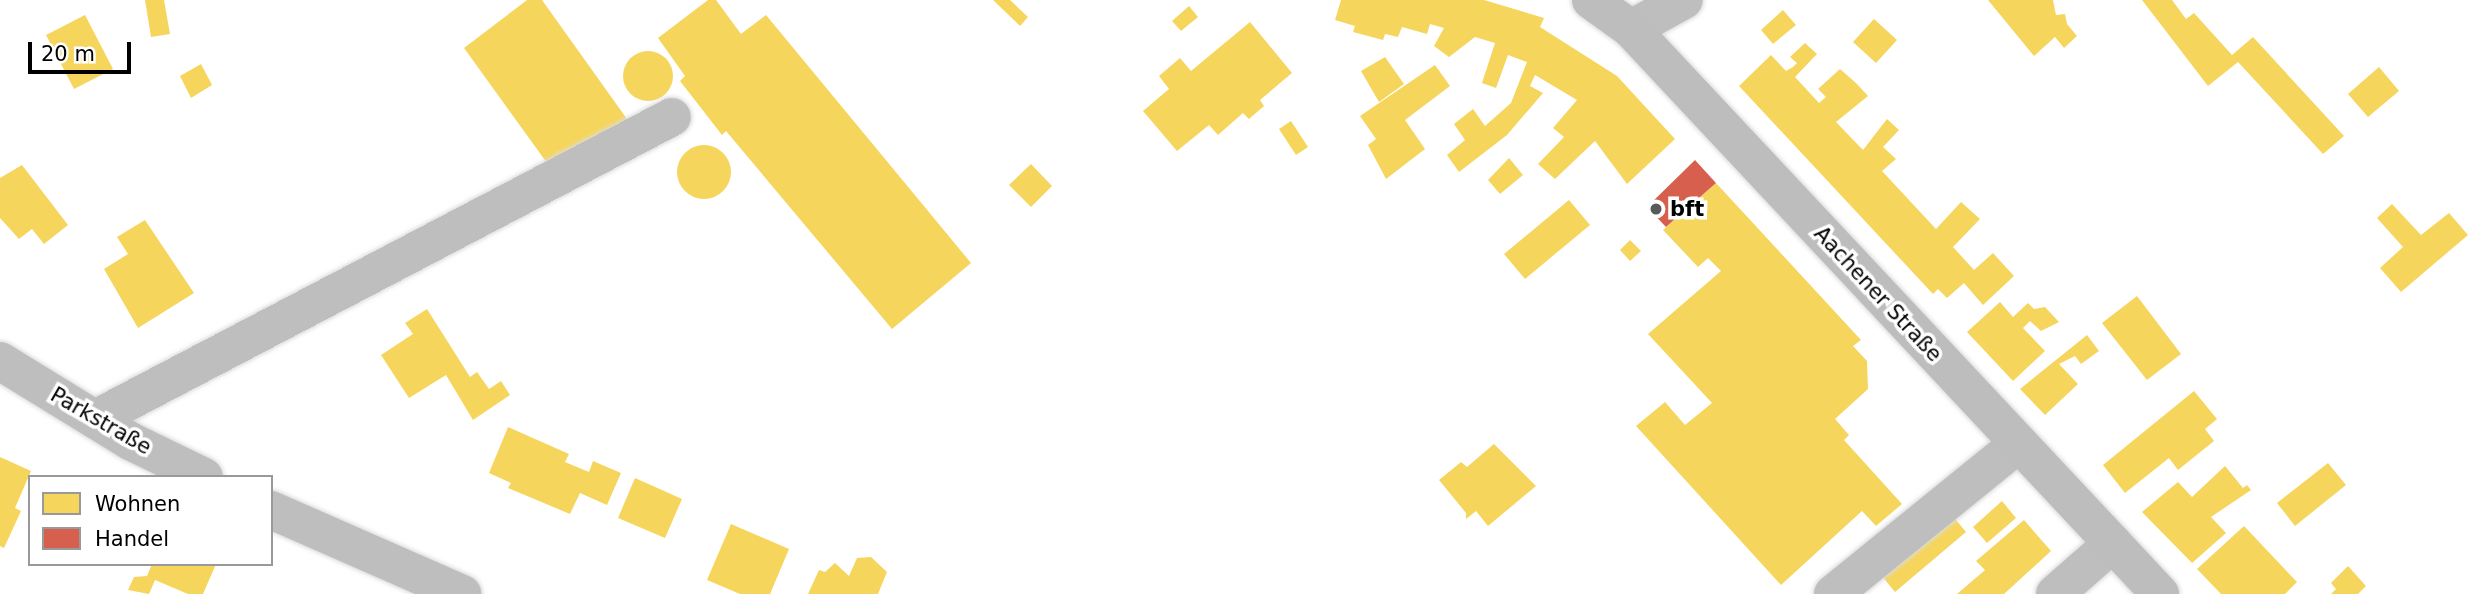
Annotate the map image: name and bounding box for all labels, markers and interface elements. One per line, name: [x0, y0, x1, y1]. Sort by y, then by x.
scale bar: [32, 28, 135, 72]
text: 20 m: [41, 42, 95, 66]
place label: bft: [1670, 196, 1704, 222]
marker: bft: [1648, 201, 1664, 217]
street label: Aachener Straße: [1809, 221, 1947, 367]
street label: Parkstraße: [46, 382, 156, 460]
legend: [28, 475, 273, 566]
text: Wohnen: [95, 492, 180, 516]
text: Handel: [95, 527, 169, 551]

